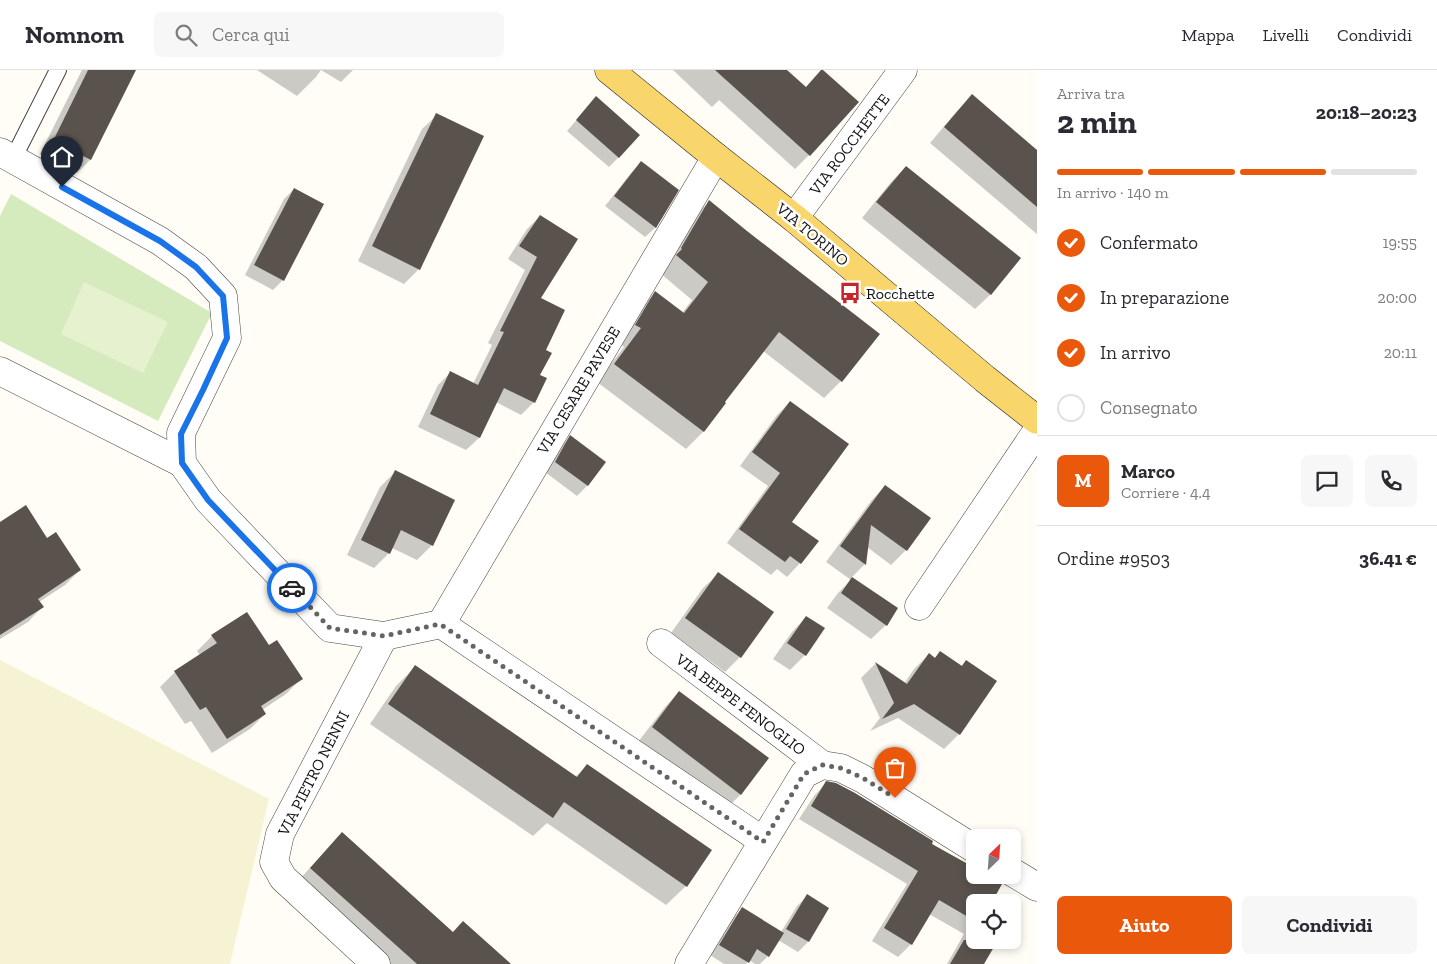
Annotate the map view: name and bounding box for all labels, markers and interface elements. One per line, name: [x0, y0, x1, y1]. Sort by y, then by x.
search box: [154, 12, 504, 57]
text: Nomnom: [25, 20, 124, 49]
icon: search: [172, 21, 200, 49]
text: Cerca qui: [212, 23, 290, 46]
text: Mappa: [1182, 24, 1234, 46]
text: Livelli: [1262, 24, 1309, 46]
text: Condividi: [1337, 24, 1412, 46]
text: Arriva tra: [1057, 84, 1125, 103]
street label: VIA ROCCHETTE: [805, 90, 894, 199]
text: 20:18–20:23: [1316, 101, 1417, 124]
text: 2 min: [1057, 103, 1137, 141]
pin: [41, 136, 83, 187]
icon: home: [48, 143, 76, 171]
text: In arrivo · 140 m: [1057, 183, 1169, 202]
street label: VIA TORINO: [772, 198, 853, 270]
icon: check: [1057, 229, 1085, 257]
text: Confermato: [1100, 231, 1198, 254]
text: 19:55: [1382, 233, 1417, 252]
bus stop icon: Rocchette: [837, 280, 863, 306]
place label: Rocchette: [866, 284, 935, 303]
icon: check: [1057, 284, 1085, 312]
text: In preparazione: [1100, 286, 1229, 309]
text: 20:00: [1378, 288, 1417, 307]
street label: VIA CESARE PAVESE: [532, 323, 624, 458]
icon: check: [1057, 339, 1085, 367]
text: In arrivo: [1100, 341, 1171, 364]
text: 20:11: [1384, 343, 1417, 362]
text: Consegnato: [1100, 396, 1197, 419]
button: chat: [1301, 455, 1353, 507]
button: phone: [1365, 455, 1417, 507]
text: Marco: [1121, 460, 1175, 483]
text: M: [1074, 469, 1092, 492]
text: Corriere · 4.4: [1121, 483, 1211, 502]
text: Ordine #9503: [1057, 547, 1170, 570]
text: 36.41 €: [1359, 547, 1417, 570]
courier: [267, 563, 317, 613]
icon: car: [278, 574, 306, 602]
street label: VIA BEPPE FENOGLIO: [671, 649, 809, 760]
street label: VIA PIETRO NENNI: [273, 708, 353, 840]
pin: [874, 747, 916, 798]
icon: bag: [881, 754, 909, 782]
north arrow: [966, 829, 1021, 884]
map controls: [966, 829, 1021, 949]
button: locate: [966, 894, 1021, 949]
button: Aiuto: [1057, 896, 1232, 954]
button: Condividi: [1242, 896, 1417, 954]

